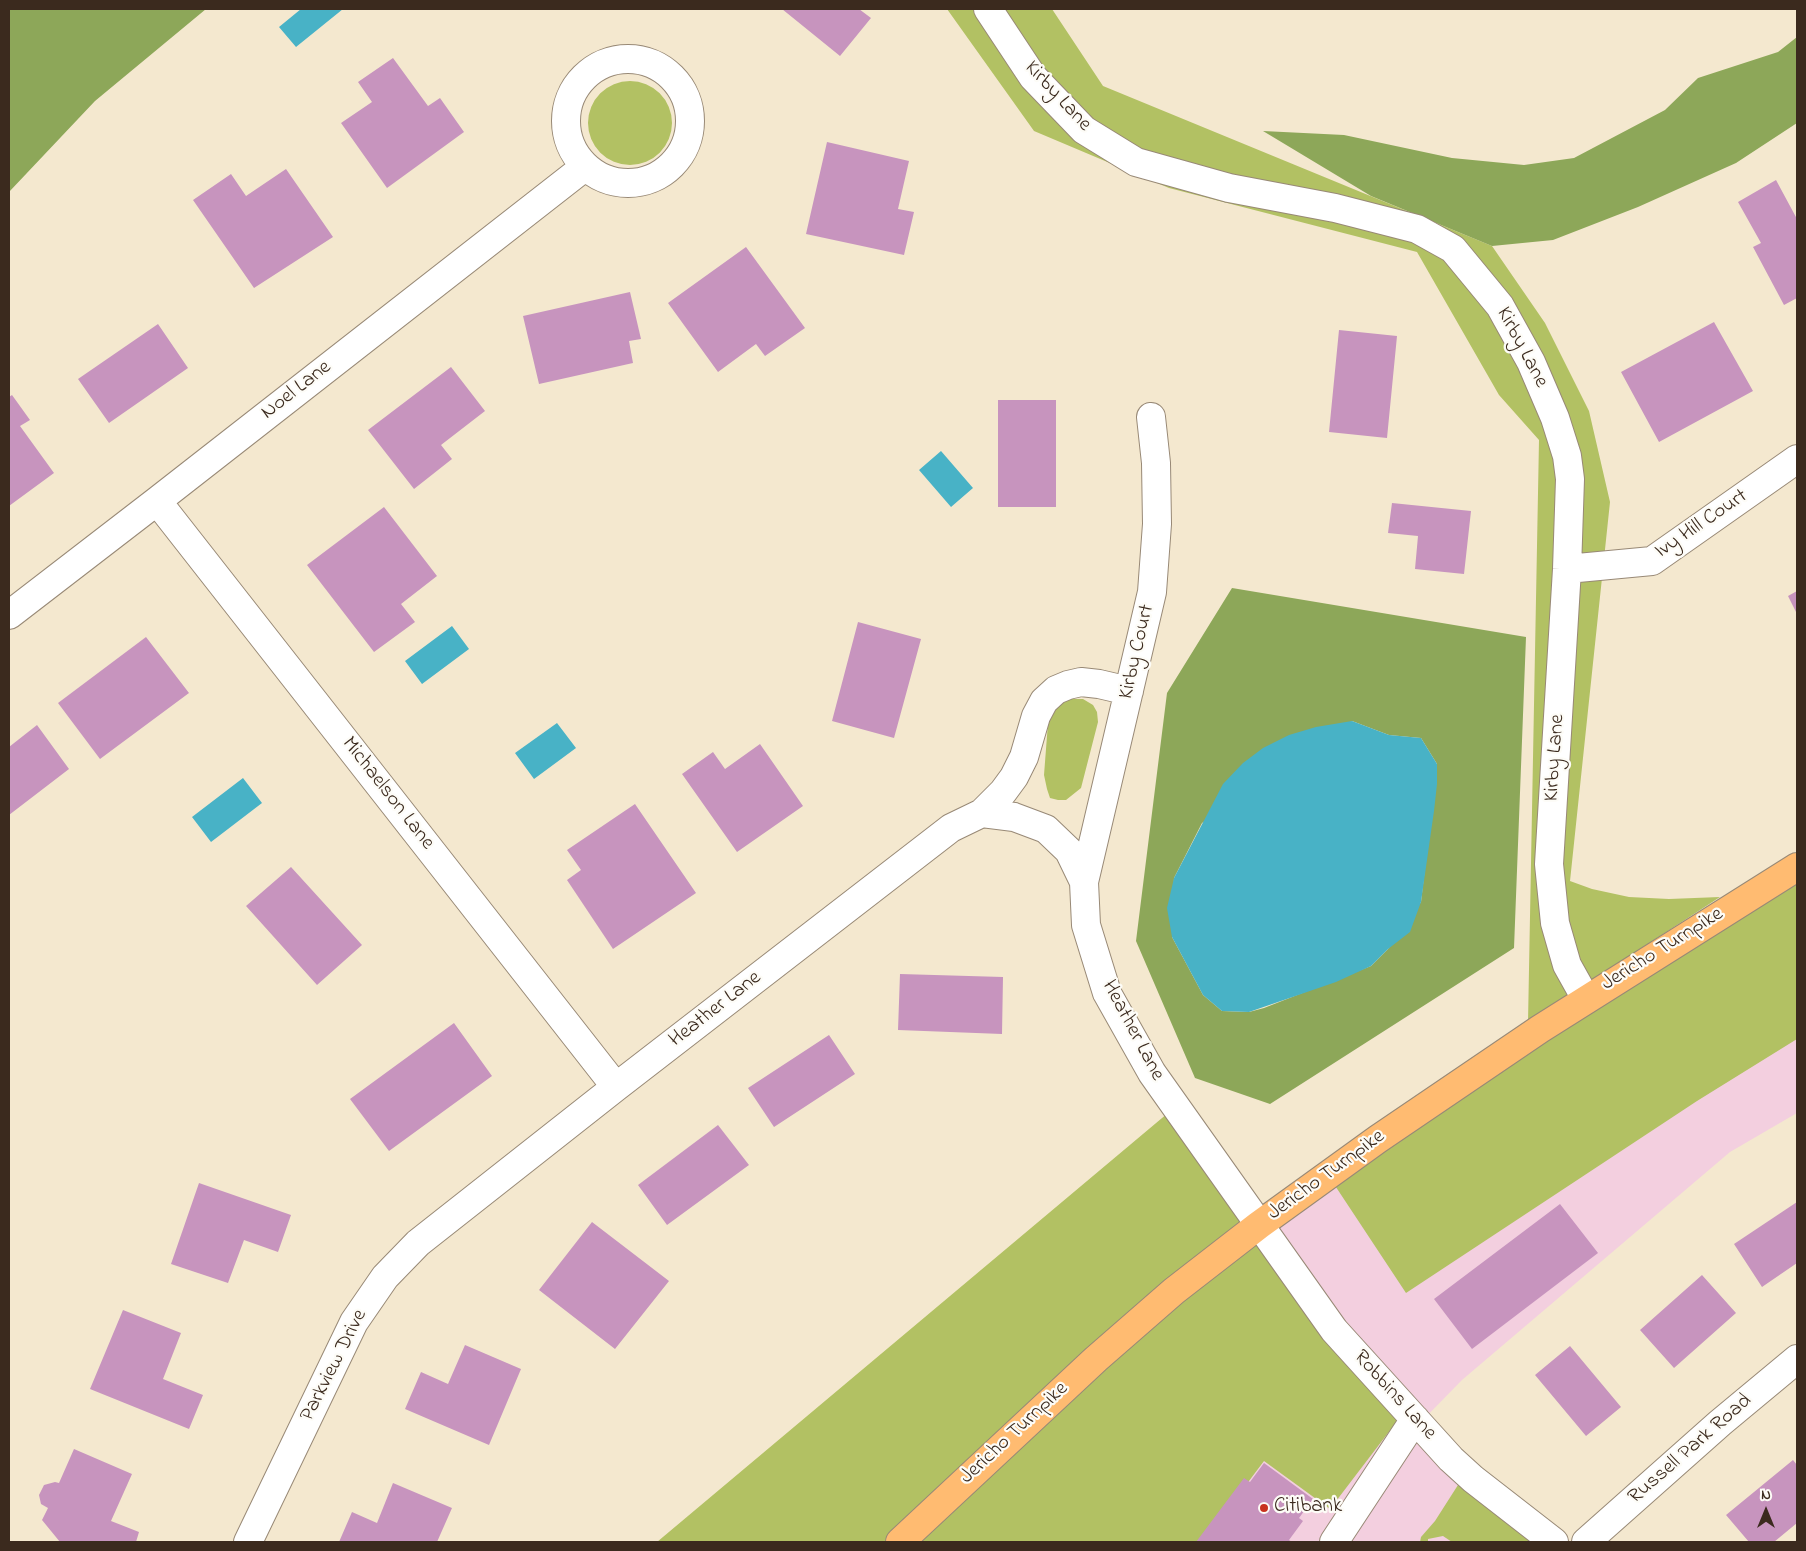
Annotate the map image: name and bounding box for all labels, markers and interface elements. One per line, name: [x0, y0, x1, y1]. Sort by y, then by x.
street label: Kirby Lane: [1018, 56, 1096, 138]
street label: Kirby Lane: [1489, 304, 1553, 392]
street label: Noel Lane: [257, 356, 337, 426]
street label: Ivy Hill Court: [1651, 485, 1753, 565]
street label: Kirby Court: [1115, 602, 1161, 702]
street label: Kirby Lane: [1540, 714, 1572, 802]
street label: Michaelson Lane: [335, 733, 439, 855]
street label: Jericho Turnpike: [1597, 903, 1729, 997]
street label: Heather Lane: [665, 966, 767, 1054]
street label: Heather Lane: [1095, 977, 1169, 1085]
street label: Jericho Turnpike: [1263, 1125, 1391, 1227]
street label: Parkview Drive: [296, 1306, 374, 1426]
street label: Robbins Lane: [1347, 1346, 1441, 1446]
street label: Jericho Turnpike: [956, 1377, 1074, 1491]
street label: Russell Park Road: [1624, 1389, 1758, 1511]
text: N: [1761, 1485, 1771, 1506]
north arrow: [1741, 1486, 1791, 1536]
place label: Citibank: [1274, 1495, 1342, 1521]
marker: Citibank: [1258, 1502, 1270, 1514]

